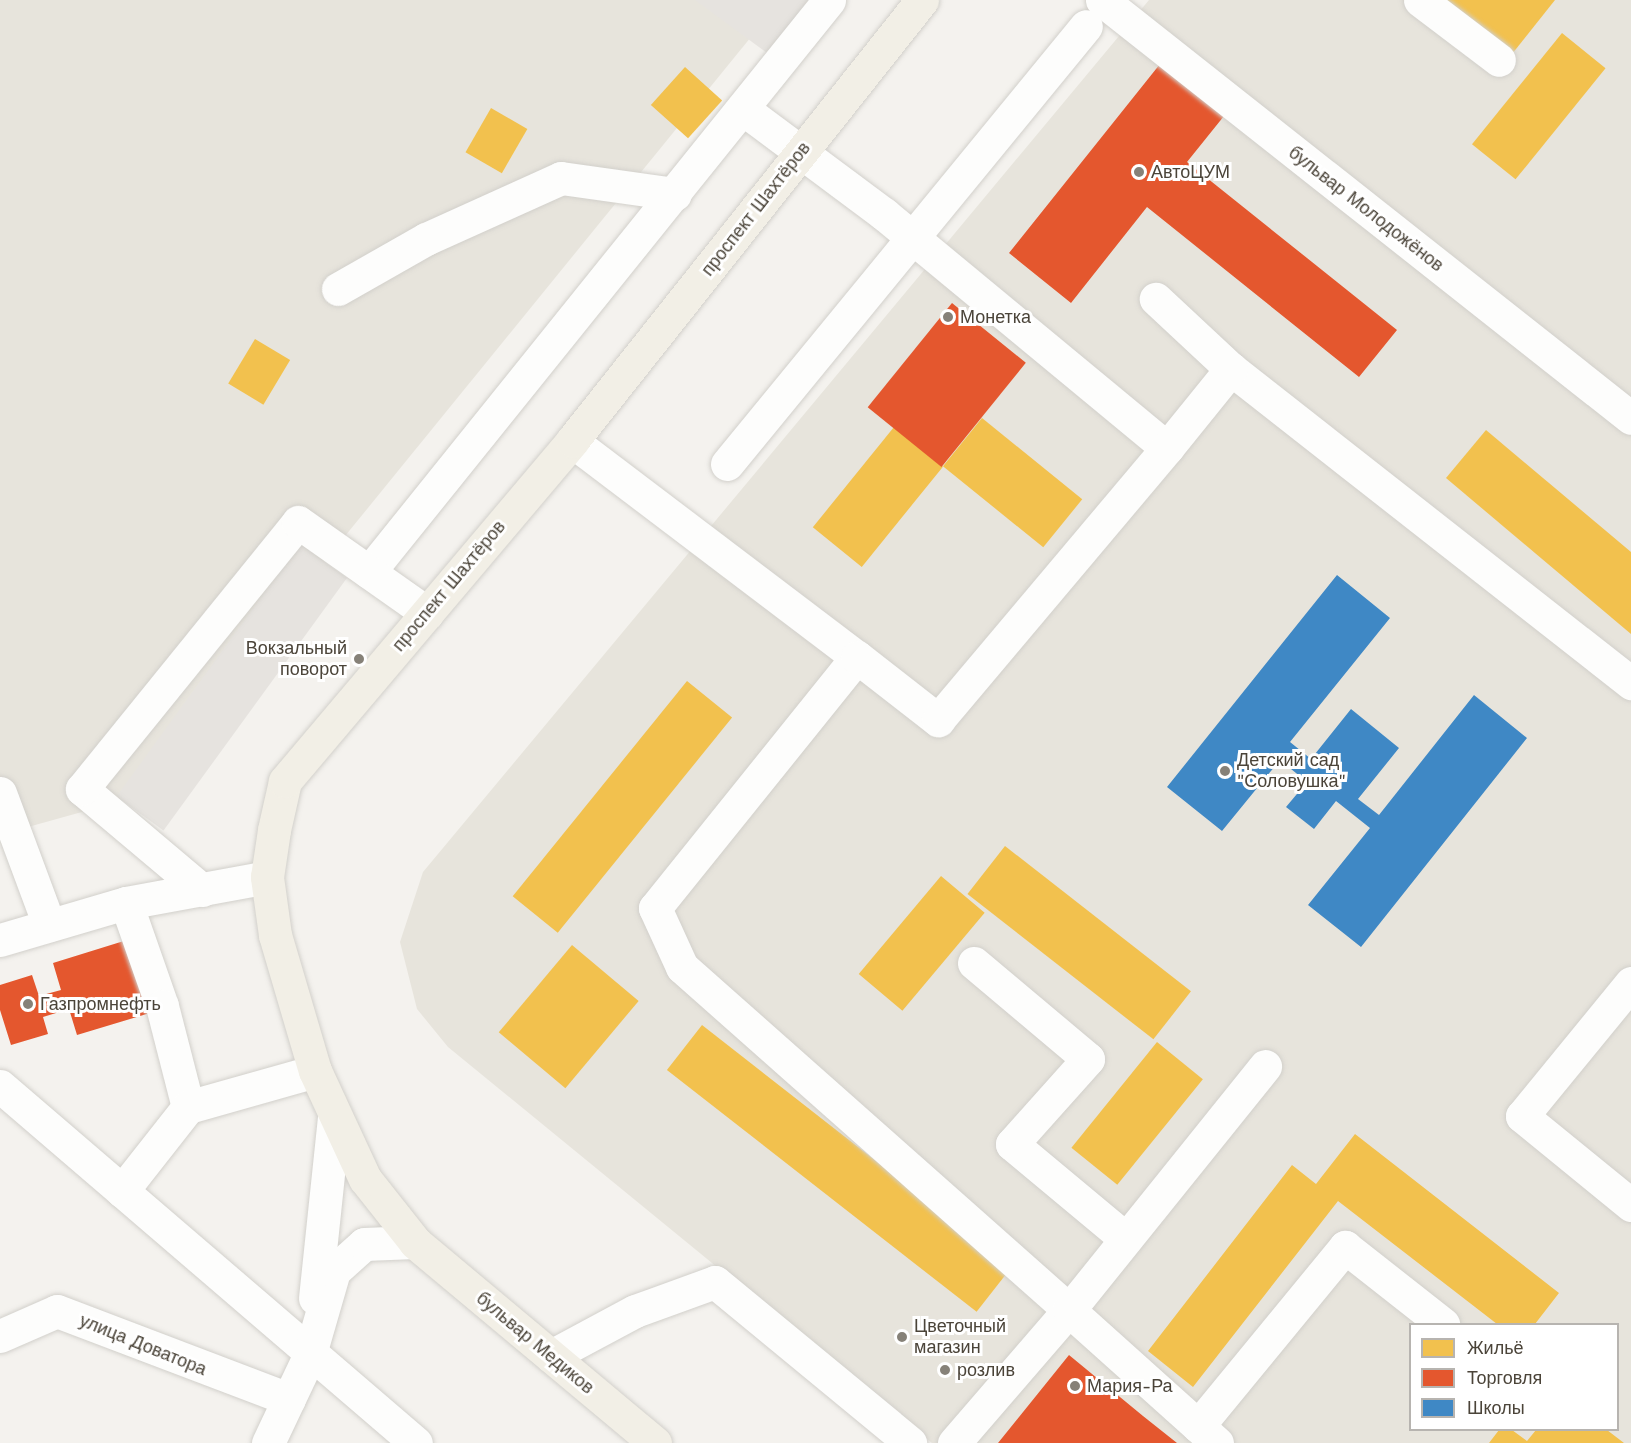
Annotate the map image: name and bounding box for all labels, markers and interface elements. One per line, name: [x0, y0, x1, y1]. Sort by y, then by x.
street label: проспект Шахтёров: [697, 138, 815, 280]
street label: бульвар Молодожёнов: [1284, 142, 1448, 276]
place label: АвтоЦУМ: [1151, 161, 1230, 183]
marker: АвтоЦУМ: [1132, 165, 1146, 179]
place label: Монетка: [960, 306, 1031, 328]
marker: Монетка: [941, 310, 955, 324]
street label: проспект Шахтёров: [388, 516, 510, 656]
place label: Вокзальный поворот: [246, 638, 347, 680]
marker: Вокзальный поворот: [352, 652, 366, 666]
place label: Детский сад "Соловушка": [1237, 750, 1346, 792]
marker: Детский сад "Соловушка": [1218, 764, 1232, 778]
place label: Газпромнефть: [40, 993, 161, 1015]
marker: Газпромнефть: [21, 997, 35, 1011]
street label: бульвар Медиков: [472, 1288, 598, 1398]
street label: улица Доватора: [76, 1310, 210, 1380]
place label: Цветочный магазин: [914, 1316, 1006, 1358]
legend: [1409, 1323, 1619, 1431]
marker: Цветочный магазин: [895, 1330, 909, 1344]
text: Жильё: [1467, 1337, 1524, 1358]
place label: розлив: [957, 1359, 1015, 1381]
marker: розлив: [938, 1363, 952, 1377]
text: Торговля: [1467, 1367, 1542, 1388]
place label: Мария-Ра: [1087, 1375, 1173, 1397]
marker: Мария-Ра: [1068, 1379, 1082, 1393]
text: Школы: [1467, 1397, 1525, 1418]

